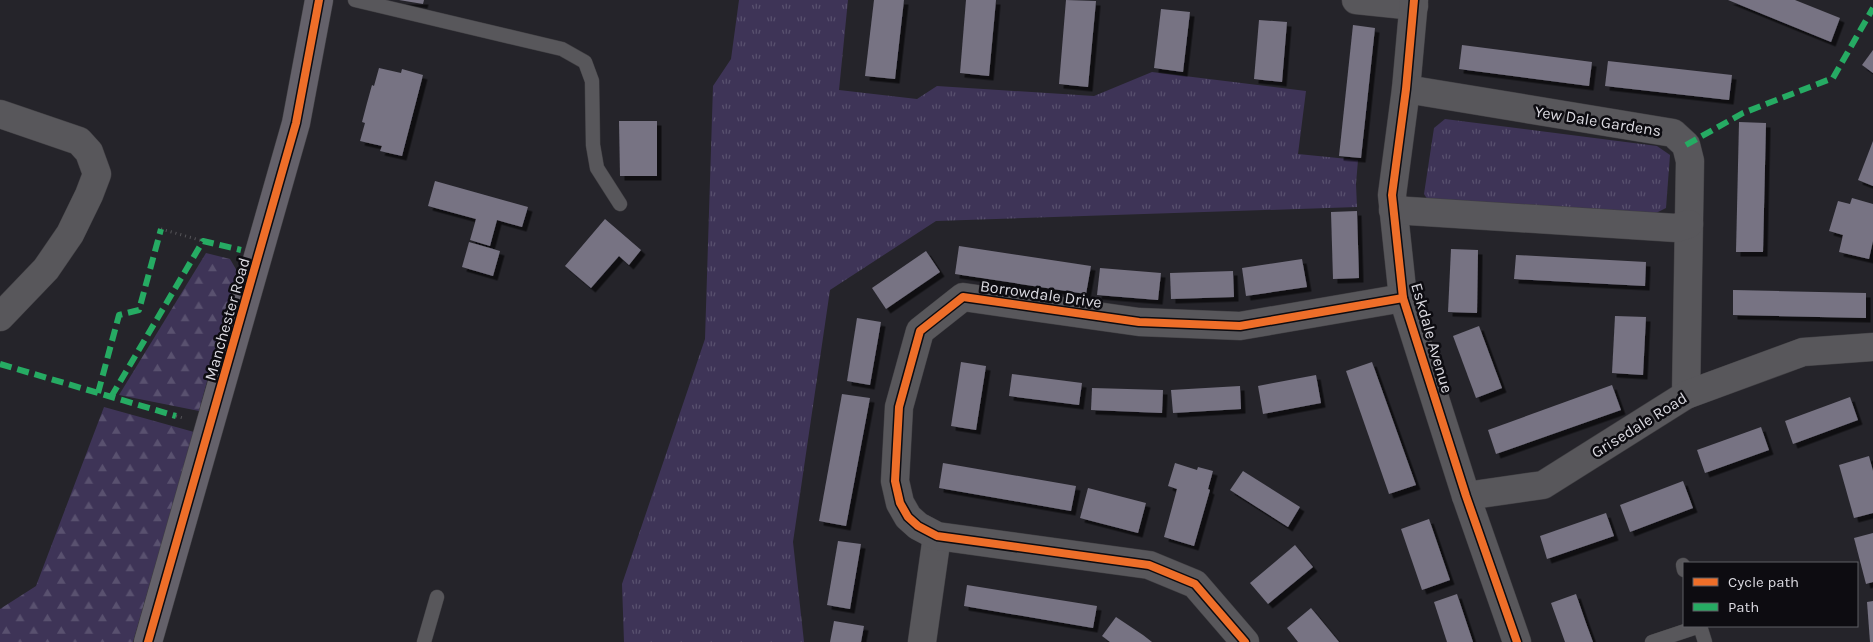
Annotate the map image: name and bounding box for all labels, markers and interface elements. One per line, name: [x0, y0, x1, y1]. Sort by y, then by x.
street label: Yew Dale Gardens: [1533, 102, 1663, 140]
street label: Manchester Road: [200, 255, 254, 383]
street label: Borrowdale Drive: [979, 276, 1103, 312]
street label: Eskdale Avenue: [1407, 281, 1457, 395]
street label: Grisedale Road: [1588, 388, 1690, 462]
legend: [1683, 562, 1858, 627]
text: Cycle path: [1728, 573, 1799, 591]
text: Path: [1728, 598, 1759, 616]

